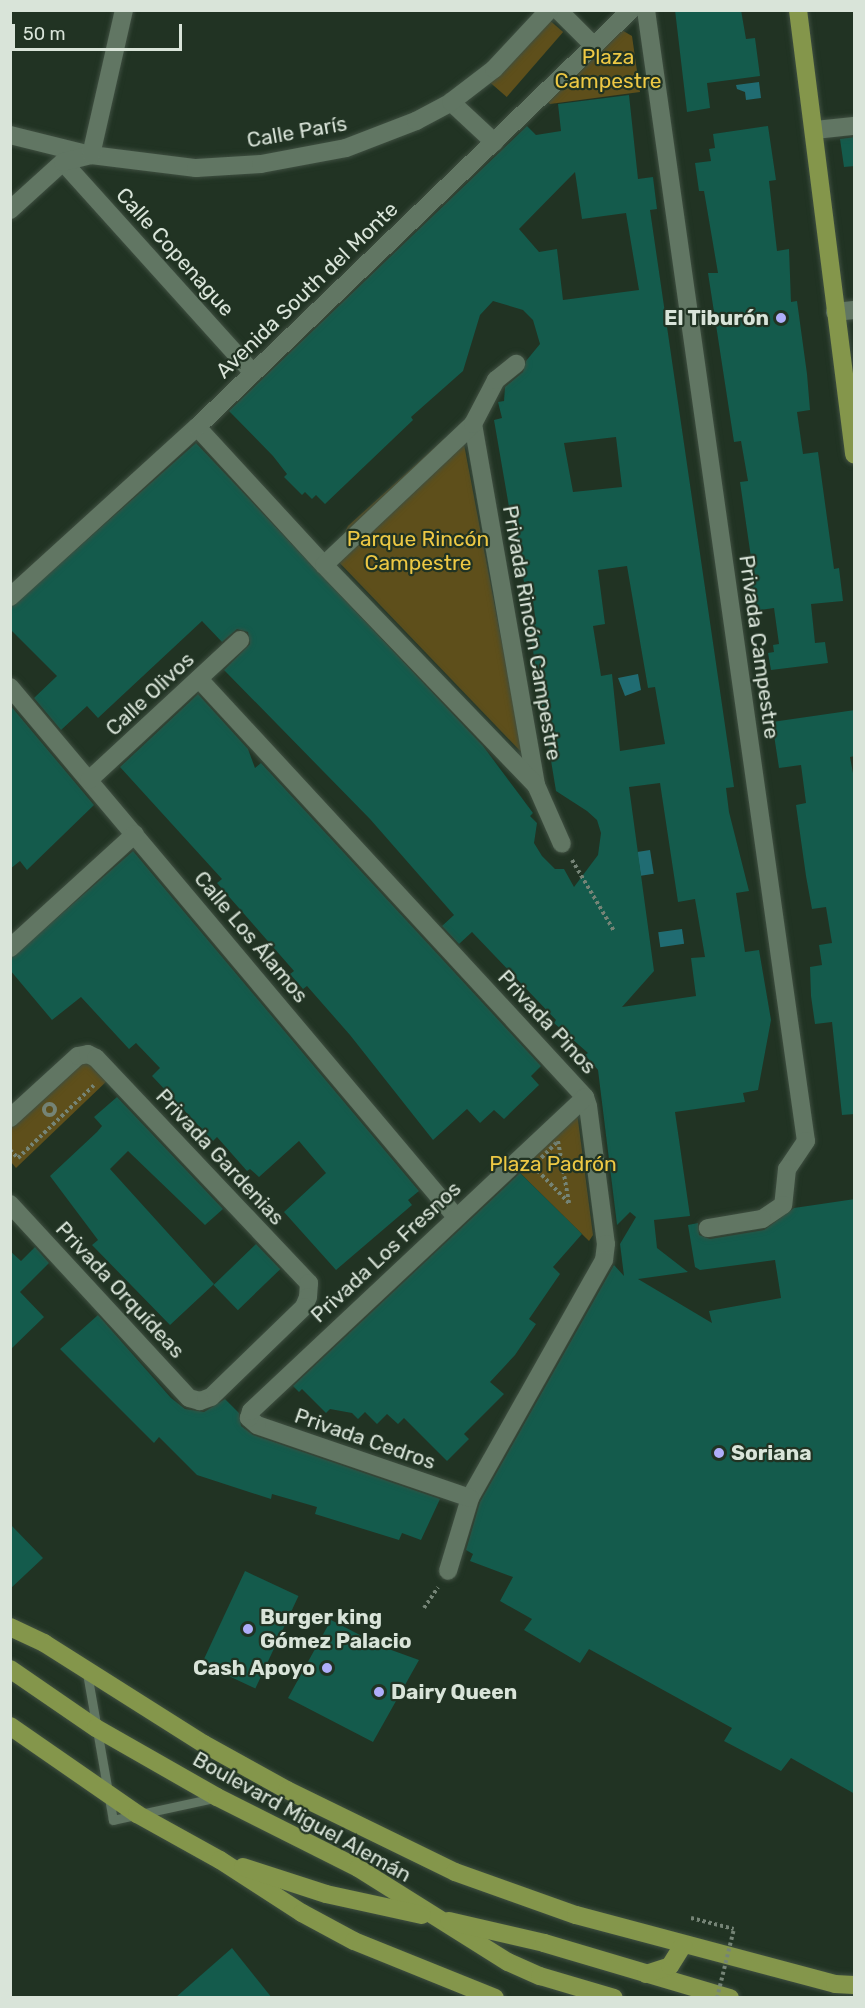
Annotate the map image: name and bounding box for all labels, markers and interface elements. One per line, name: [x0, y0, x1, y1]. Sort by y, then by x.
scale bar: [15, 12, 184, 50]
text: 50 m: [23, 23, 66, 45]
park label: Plaza Campestre: [555, 44, 661, 94]
street label: Calle París: [245, 111, 349, 153]
street label: Calle Copenague: [111, 183, 239, 321]
street label: Avenida South del Monte: [211, 196, 403, 384]
place label: El Tiburón: [664, 305, 769, 331]
marker: El Tiburón: [774, 311, 788, 325]
street label: Privada Rincón Campestre: [497, 503, 567, 763]
park label: Parque Rincón Campestre: [347, 526, 489, 576]
street label: Privada Campestre: [734, 553, 784, 741]
street label: Calle Olivos: [101, 647, 199, 741]
street label: Calle Los Álamos: [189, 866, 313, 1008]
street label: Privada Pinos: [493, 965, 601, 1079]
street label: Privada Gardenias: [151, 1084, 289, 1230]
park label: Plaza Padrón: [489, 1151, 617, 1177]
street label: Privada Los Fresnos: [306, 1176, 466, 1328]
street label: Privada Orquídeas: [50, 1217, 190, 1363]
street label: Privada Cedros: [291, 1403, 439, 1475]
place label: Soriana: [731, 1440, 812, 1466]
marker: Soriana: [712, 1446, 726, 1460]
place label: Burger king Gómez Palacio: [260, 1604, 412, 1654]
marker: Burger king Gómez Palacio: [241, 1622, 255, 1636]
place label: Cash Apoyo: [193, 1655, 315, 1681]
marker: Cash Apoyo: [320, 1661, 334, 1675]
place label: Dairy Queen: [391, 1679, 518, 1705]
marker: Dairy Queen: [372, 1685, 386, 1699]
street label: Boulevard Miguel Alemán: [188, 1746, 416, 1888]

